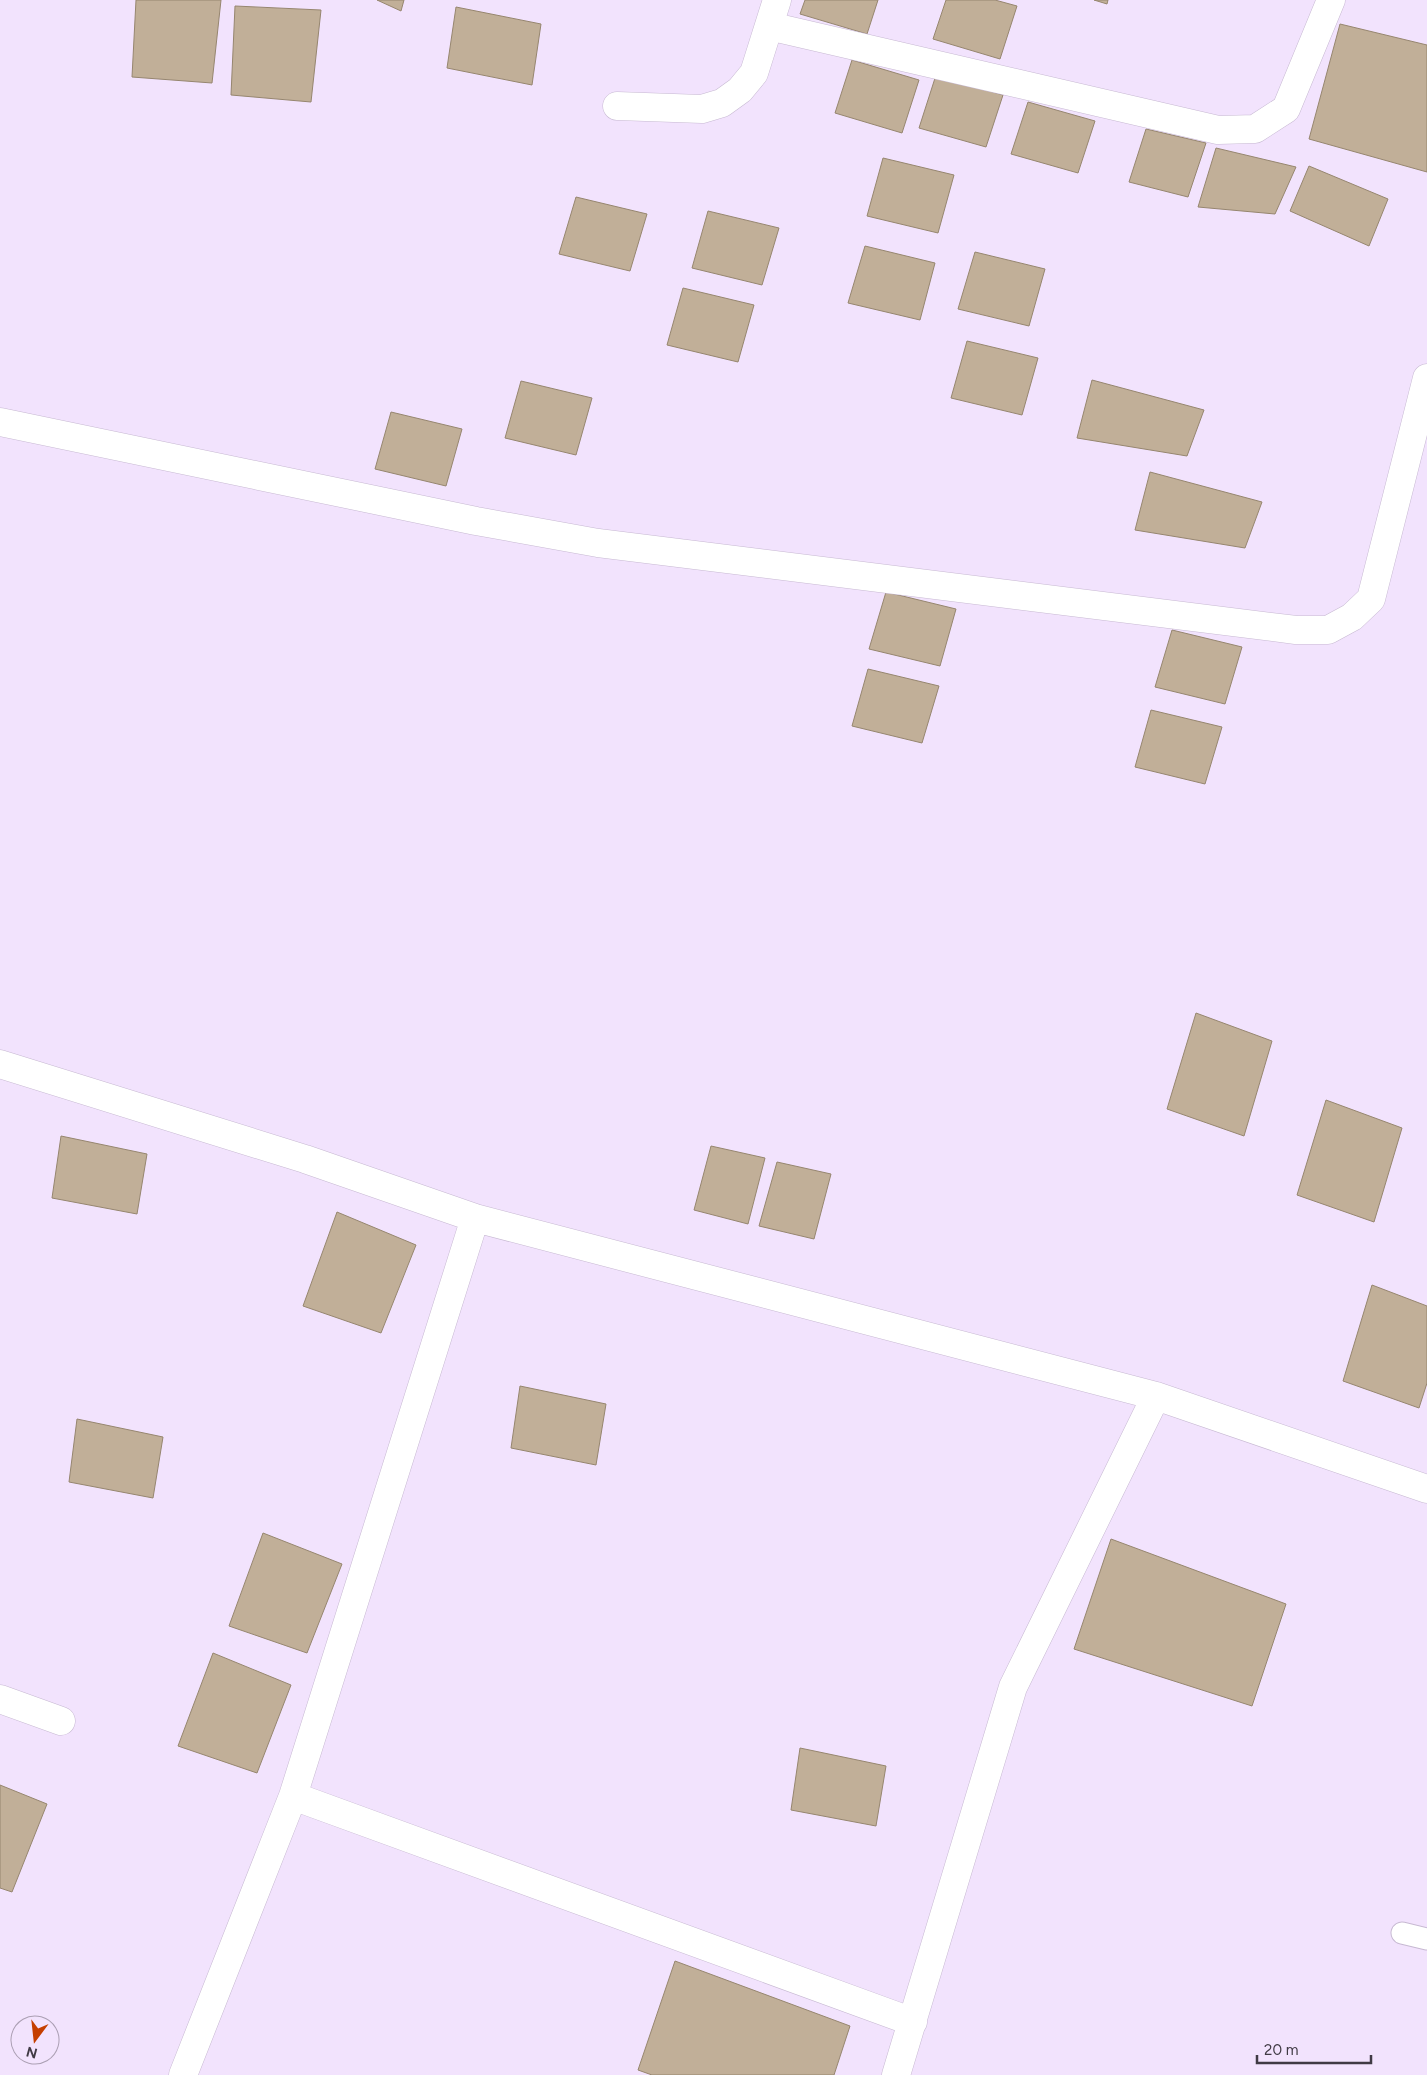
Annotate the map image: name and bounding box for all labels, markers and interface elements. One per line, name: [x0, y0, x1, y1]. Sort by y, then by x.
north arrow: [10, 2015, 60, 2065]
scale bar: [1257, 2032, 1371, 2064]
text: 20 m: [1264, 2041, 1298, 2059]
text: N: [24, 2042, 39, 2062]

